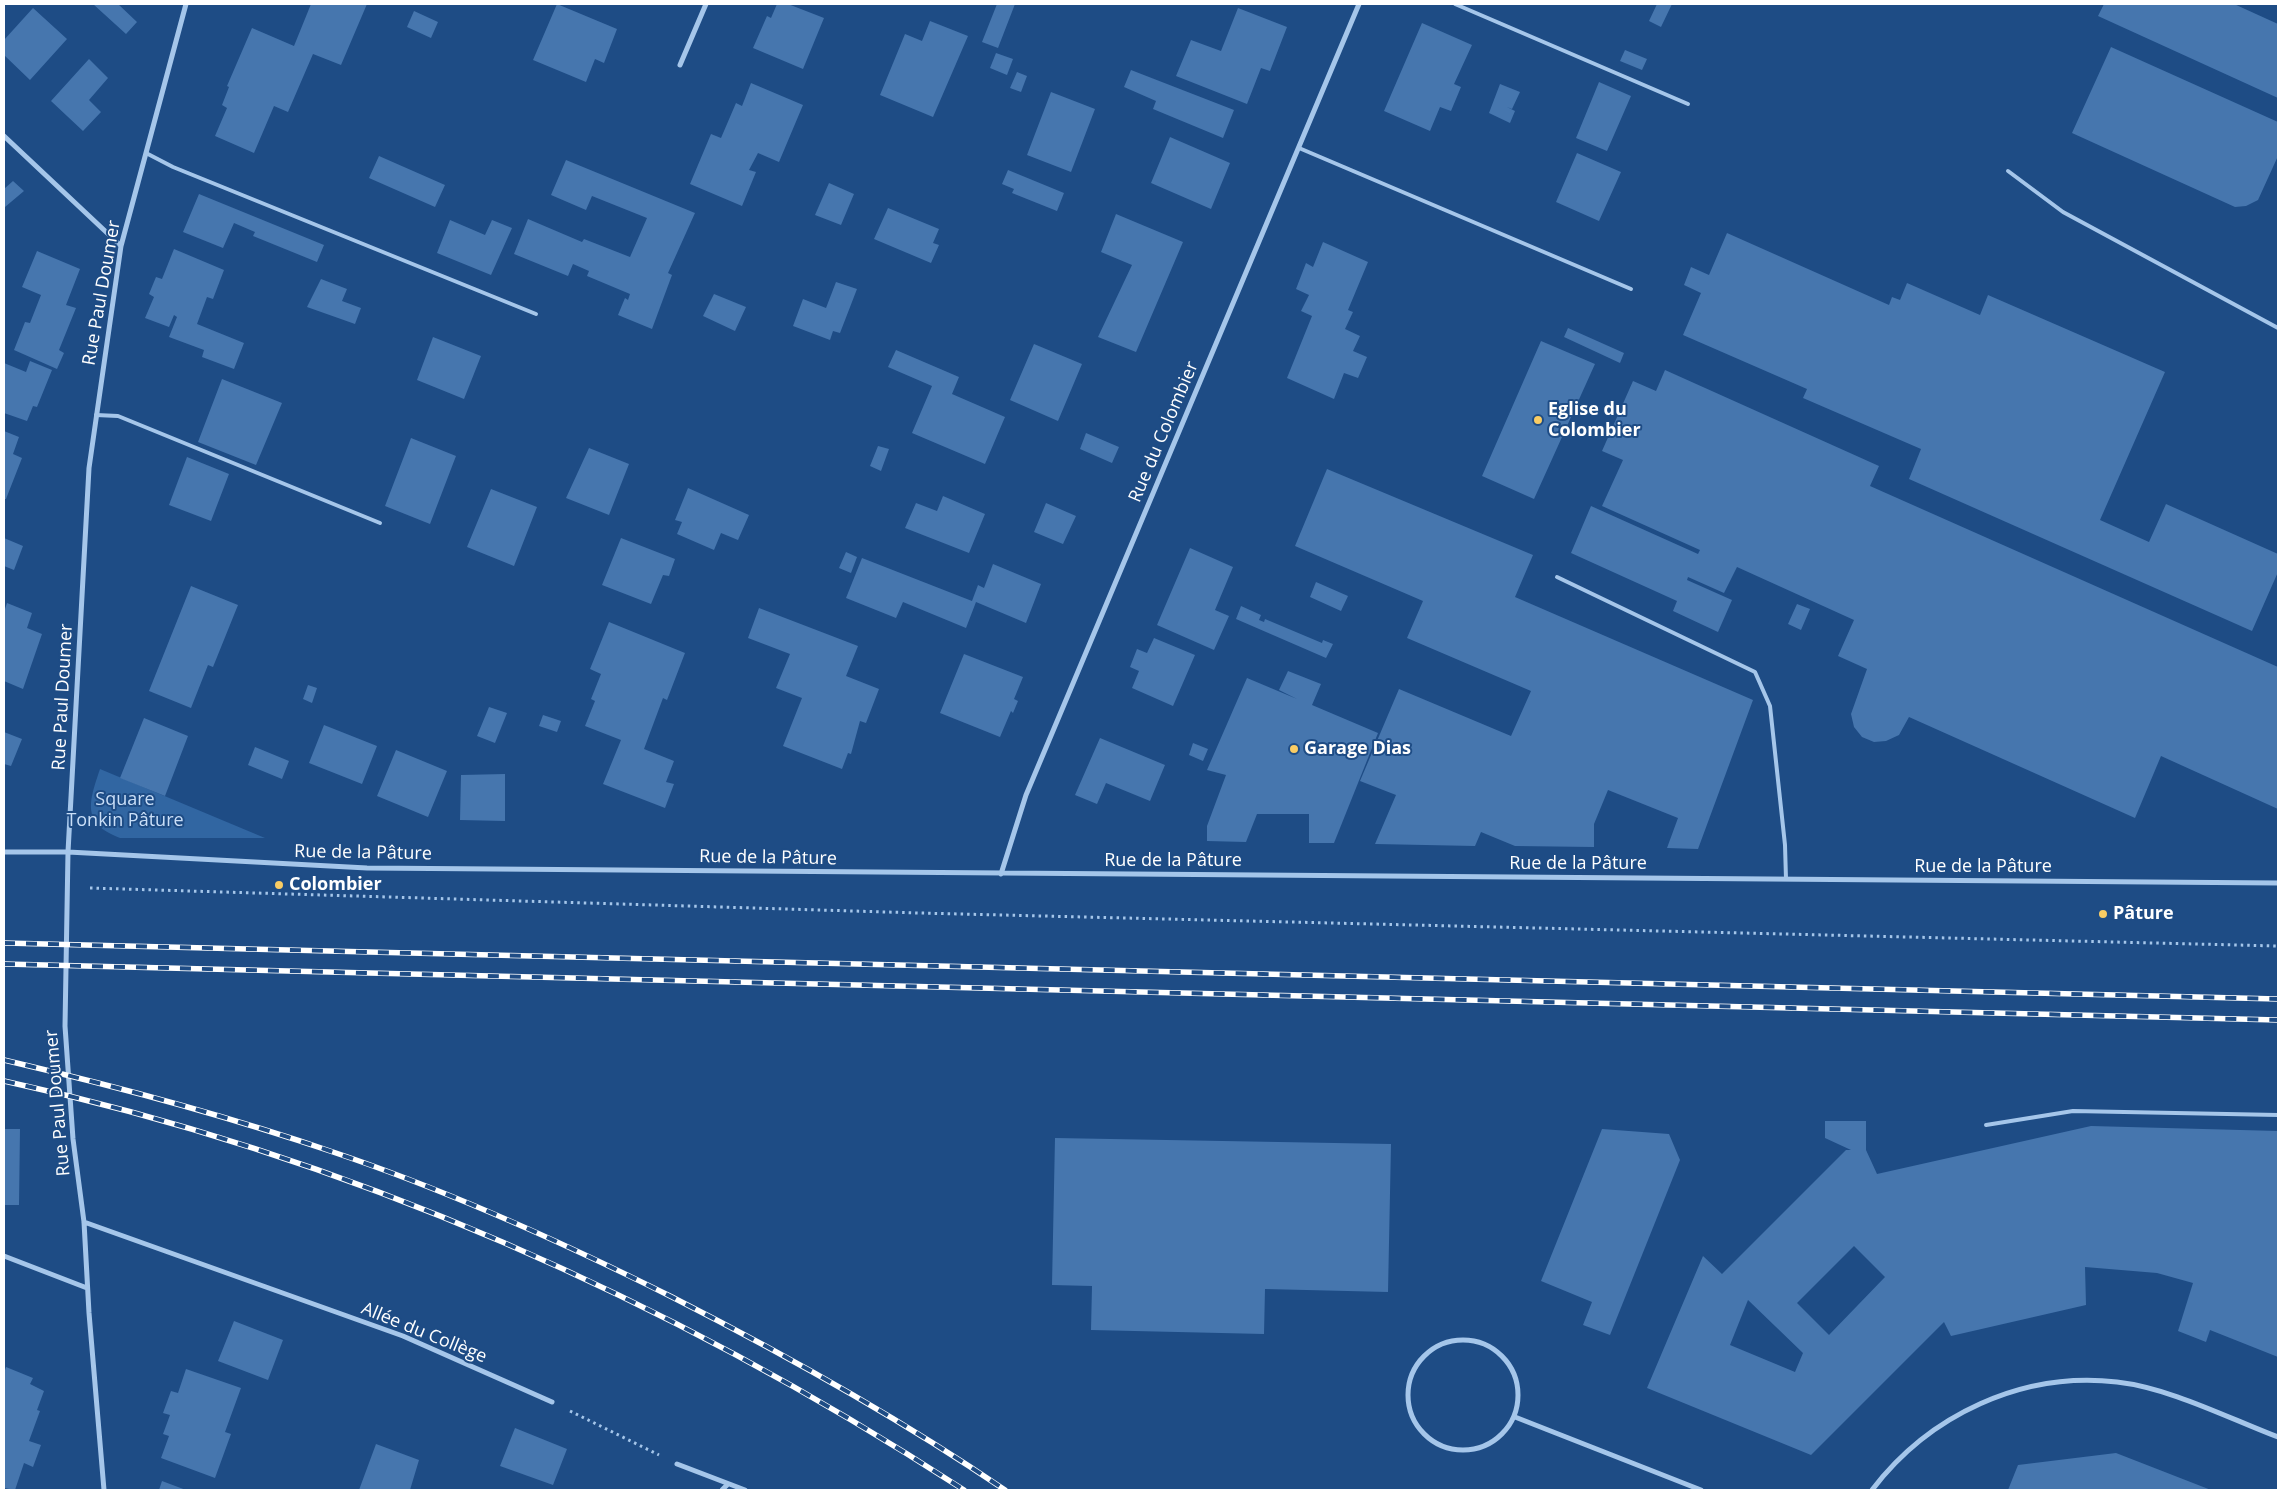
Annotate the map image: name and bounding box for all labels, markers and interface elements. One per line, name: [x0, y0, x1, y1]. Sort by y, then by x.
street label: Rue Paul Doumer: [79, 219, 125, 367]
street label: Rue du Colombier: [1125, 358, 1203, 506]
place label: Eglise du Colombier: [1548, 399, 1641, 442]
marker: Eglise du Colombier: [1532, 414, 1544, 426]
street label: Rue Paul Doumer: [48, 623, 78, 771]
place label: Garage Dias: [1304, 738, 1411, 760]
marker: Garage Dias: [1288, 743, 1300, 755]
park label: Square Tonkin Pâture: [66, 789, 184, 832]
street label: Rue de la Pâture: [294, 841, 432, 865]
street label: Rue de la Pâture: [699, 846, 837, 870]
street label: Rue de la Pâture: [1104, 850, 1242, 872]
street label: Rue de la Pâture: [1509, 853, 1647, 875]
street label: Rue de la Pâture: [1914, 856, 2052, 878]
place label: Colombier: [289, 874, 382, 896]
marker: Colombier: [273, 879, 285, 891]
place label: Pâture: [2113, 903, 2174, 925]
marker: Pâture: [2097, 908, 2109, 920]
street label: Rue Paul Doumer: [41, 1029, 75, 1177]
street label: Allée du Collège: [358, 1298, 490, 1368]

